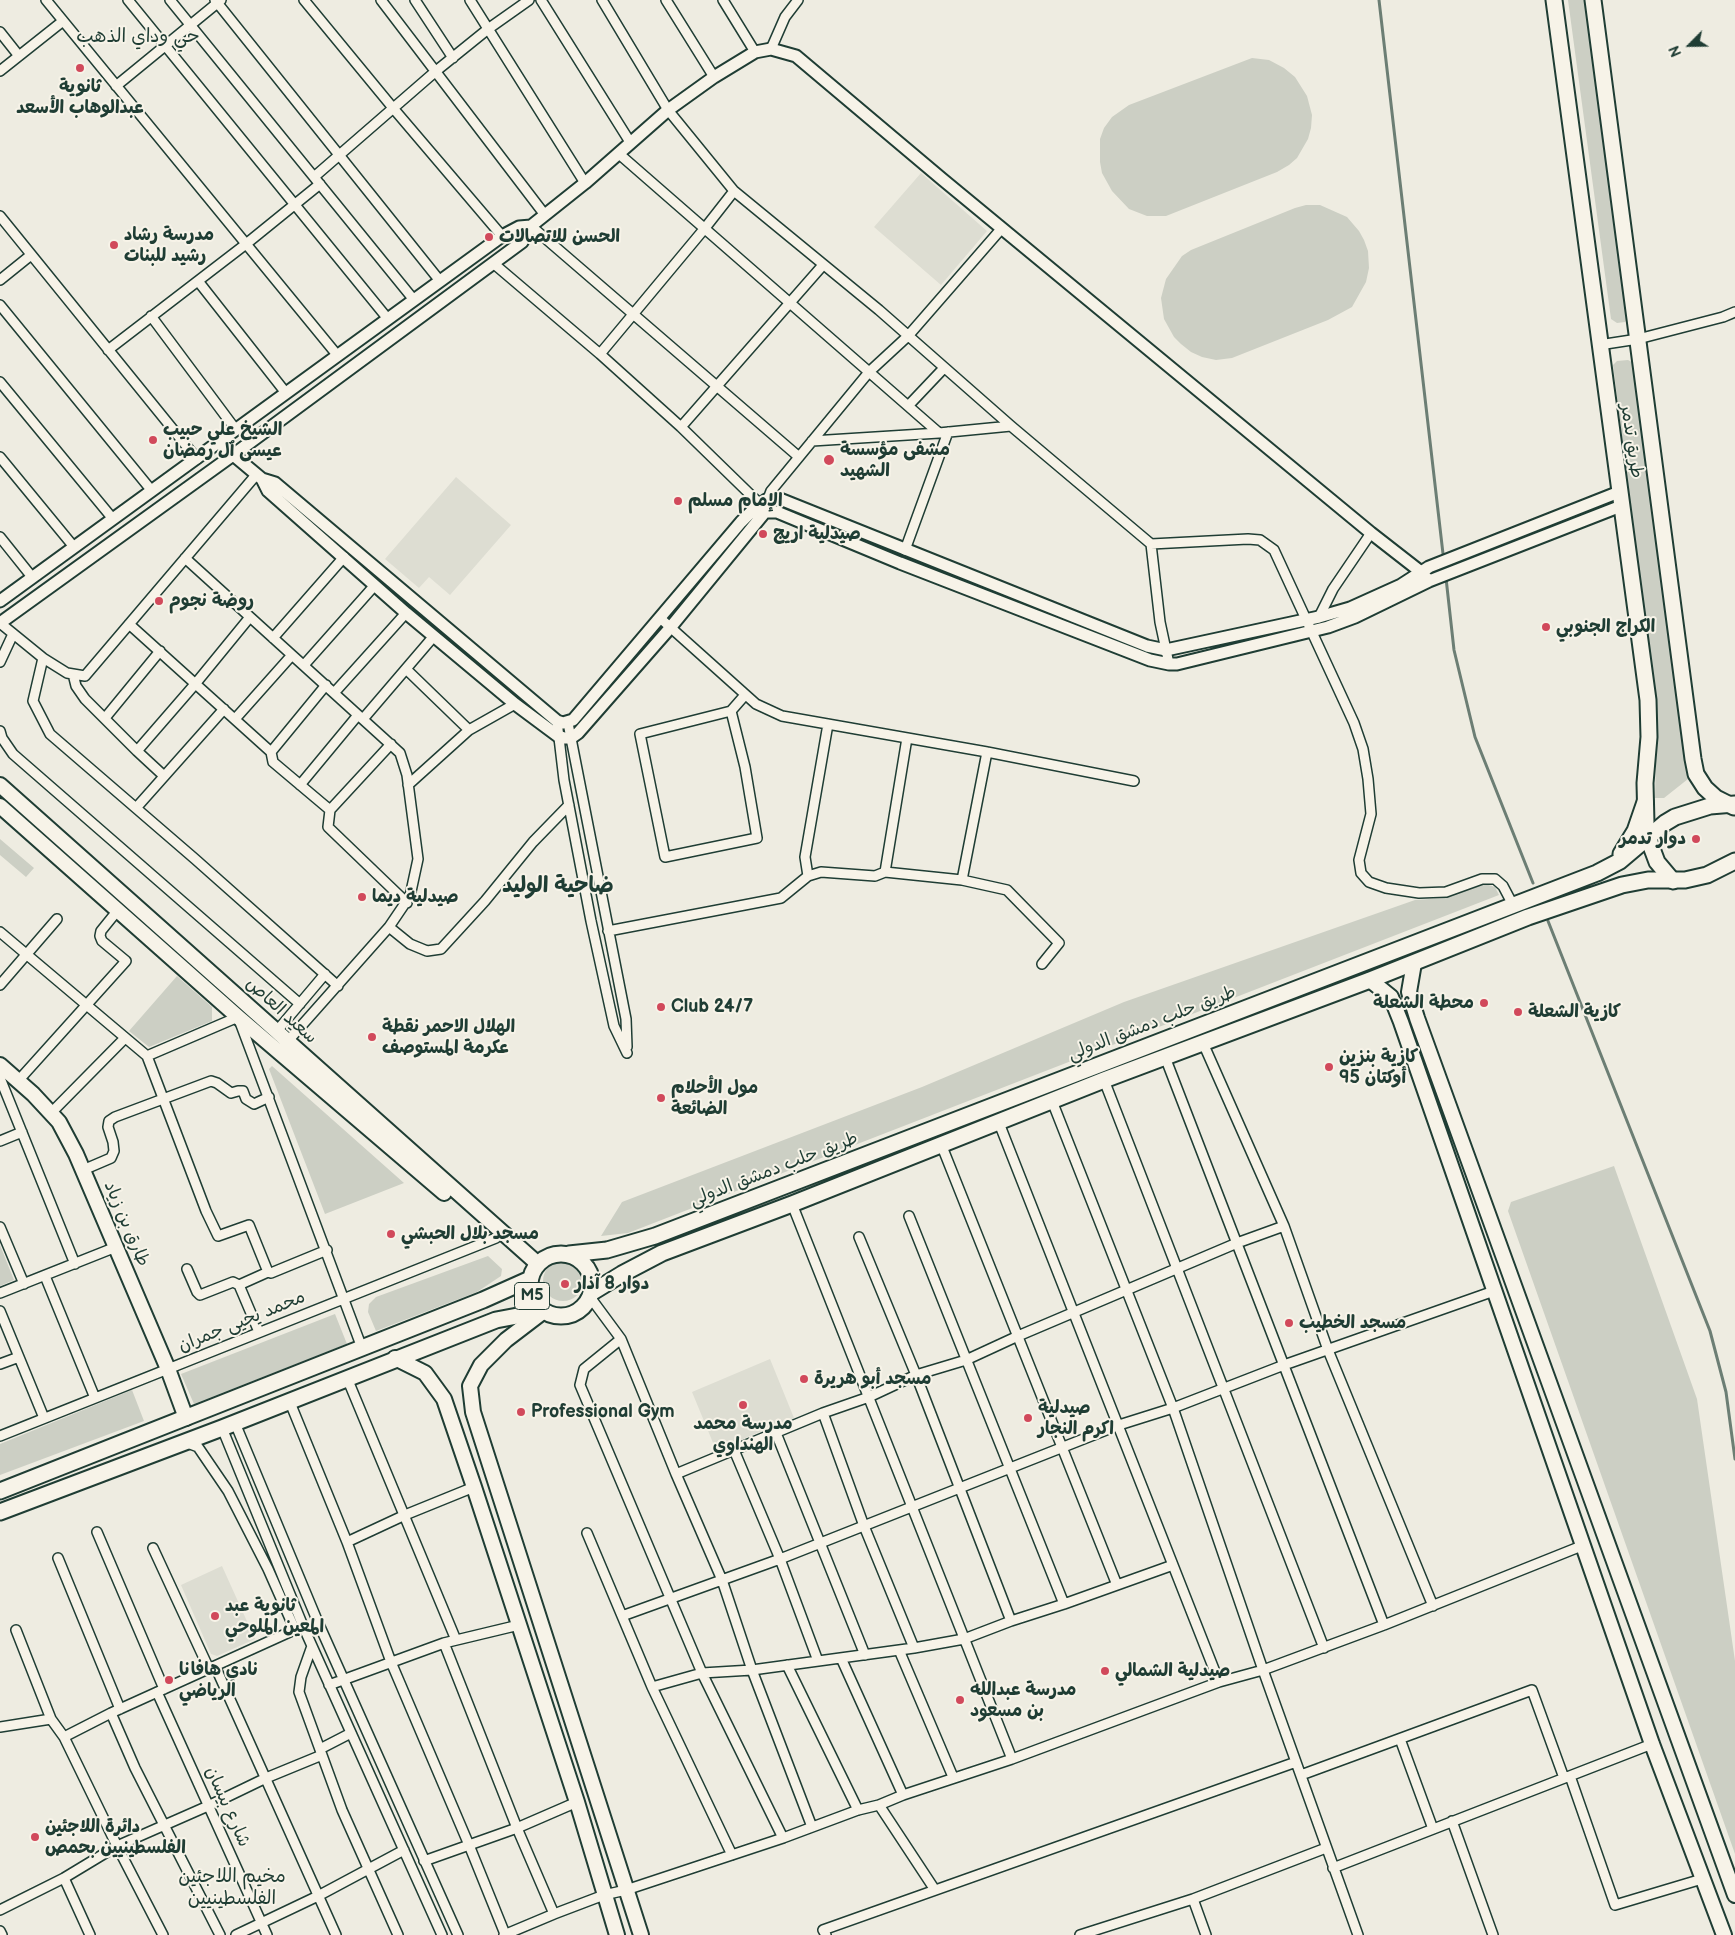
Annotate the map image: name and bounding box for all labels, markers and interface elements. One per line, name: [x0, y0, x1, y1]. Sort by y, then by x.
north arrow: [1665, 20, 1715, 70]
district label: حي وداي الذهب: [76, 26, 200, 48]
text: N: [1666, 43, 1686, 59]
marker: ثانوية عبدالوهاب الأسعد: [74, 62, 86, 74]
place label: ثانوية عبدالوهاب الأسعد: [16, 76, 144, 118]
place label: مدرسة رشاد رشيد للبنات: [124, 224, 214, 266]
place label: الحسن للاتصالات: [499, 226, 620, 248]
marker: الحسن للاتصالات: [483, 231, 495, 243]
marker: مدرسة رشاد رشيد للبنات: [108, 239, 120, 251]
street label: طريق تدمر: [1615, 402, 1647, 480]
place label: الشيخ علي حبيب عيسى ٱل رمضان: [163, 419, 282, 462]
marker: الشيخ علي حبيب عيسى ٱل رمضان: [147, 434, 159, 446]
place label: مشفى مؤسسة الشهيد: [840, 439, 950, 482]
marker: مشفى مؤسسة الشهيد: [822, 453, 836, 467]
place label: الإمام مسلم: [688, 490, 783, 512]
marker: الإمام مسلم: [672, 495, 684, 507]
place label: صيدلية اريج: [773, 523, 861, 545]
marker: صيدلية اريج: [757, 528, 769, 540]
place label: روضة نجوم: [169, 590, 254, 612]
marker: روضة نجوم: [153, 595, 165, 607]
place label: الكراج الجنوبي: [1556, 616, 1655, 638]
marker: الكراج الجنوبي: [1540, 621, 1552, 633]
place label: دوار تدمر: [1620, 828, 1686, 850]
marker: دوار تدمر: [1690, 833, 1702, 845]
district label: ضاحية الوليد: [502, 873, 614, 899]
place label: صيدلية ديما: [372, 886, 459, 908]
marker: صيدلية ديما: [356, 891, 368, 903]
street label: سعيد العاص: [241, 973, 321, 1049]
street label: طريق حلب دمشق الدولي: [1065, 982, 1239, 1066]
place label: محطة الشعلة: [1373, 992, 1474, 1014]
place label: Club 24/7: [671, 996, 753, 1018]
marker: محطة الشعلة: [1478, 997, 1490, 1009]
marker: Club 24/7: [655, 1001, 667, 1013]
place label: كازية الشعلة: [1528, 1001, 1621, 1023]
marker: كازية الشعلة: [1512, 1006, 1524, 1018]
place label: الهلال الاحمر نقطة عكرمة المستوصف: [382, 1016, 515, 1058]
marker: الهلال الاحمر نقطة عكرمة المستوصف: [366, 1031, 378, 1043]
place label: كازية بنزين أوكتان 95: [1339, 1046, 1418, 1088]
marker: كازية بنزين أوكتان 95: [1323, 1061, 1335, 1073]
place label: مول الأحلام الضائعة: [671, 1077, 758, 1120]
marker: مول الأحلام الضائعة: [655, 1092, 667, 1104]
street label: طريق حلب دمشق الدولي: [687, 1128, 861, 1212]
street label: طارق بن زياد: [98, 1178, 154, 1270]
place label: مسجد بلال الحبشي: [401, 1223, 539, 1245]
marker: مسجد بلال الحبشي: [385, 1228, 397, 1240]
place label: دوار 8 آذار: [575, 1273, 649, 1295]
marker: دوار 8 آذار: [559, 1278, 571, 1290]
road number: M5: [514, 1282, 550, 1310]
street label: محمد يحيى جمران: [175, 1287, 309, 1357]
place label: مسجد الخطيب: [1299, 1312, 1406, 1334]
marker: مسجد الخطيب: [1283, 1317, 1295, 1329]
place label: مسجد أبو هريرة: [814, 1368, 931, 1390]
marker: مسجد أبو هريرة: [798, 1373, 810, 1385]
place label: صيدلية اكرم النجار: [1038, 1397, 1114, 1440]
marker: مدرسة محمد الهنداوي: [737, 1399, 749, 1411]
place label: Professional Gym: [531, 1401, 675, 1423]
marker: Professional Gym: [515, 1406, 527, 1418]
marker: صيدلية اكرم النجار: [1022, 1412, 1034, 1424]
place label: مدرسة محمد الهنداوي: [693, 1413, 793, 1456]
place label: ثانوية عبد المعين الملوحي: [225, 1595, 324, 1638]
marker: ثانوية عبد المعين الملوحي: [209, 1610, 221, 1622]
place label: نادي هافانا الرياضي: [179, 1659, 258, 1702]
place label: صيدلية الشمالي: [1115, 1660, 1230, 1682]
marker: صيدلية الشمالي: [1099, 1665, 1111, 1677]
marker: نادي هافانا الرياضي: [163, 1674, 175, 1686]
place label: مدرسة عبدالله بن مسعود: [970, 1679, 1077, 1722]
marker: مدرسة عبدالله بن مسعود: [954, 1694, 966, 1706]
street label: شارع بيسان: [200, 1763, 254, 1851]
place label: دائرة اللاجئين الفلسطينيين بحمص: [45, 1816, 186, 1858]
marker: دائرة اللاجئين الفلسطينيين بحمص: [29, 1831, 41, 1843]
district label: مخيم اللاجئين الفلسطينيين: [178, 1866, 286, 1910]

